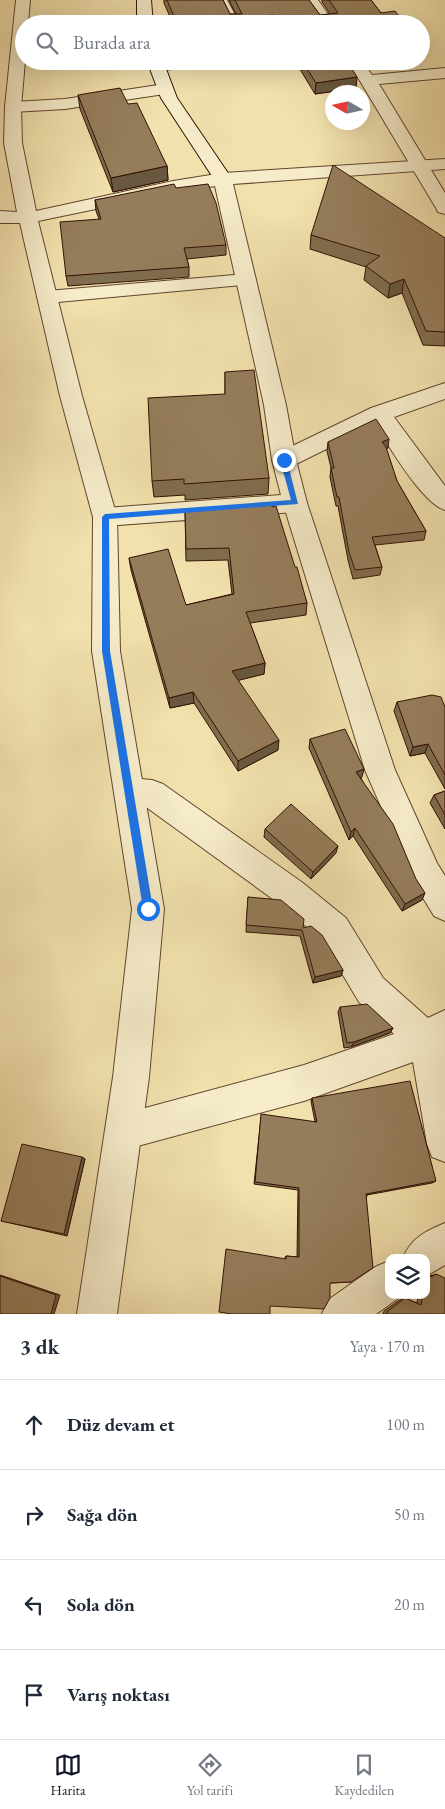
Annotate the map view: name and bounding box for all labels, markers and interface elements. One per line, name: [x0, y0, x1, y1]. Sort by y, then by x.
search box: [15, 15, 430, 70]
icon: search: [33, 29, 61, 57]
text: Burada ara: [73, 30, 151, 55]
north arrow: [325, 85, 370, 130]
route end: [273, 449, 296, 472]
route start: [137, 898, 160, 921]
map controls: [385, 1254, 430, 1299]
button: layers: [385, 1254, 430, 1299]
text: 3 dk: [20, 1333, 59, 1360]
text: Yaya · 170 m: [350, 1336, 425, 1357]
icon: ahead: [20, 1411, 48, 1439]
text: Düz devam et: [67, 1412, 175, 1437]
text: 100 m: [386, 1414, 425, 1435]
icon: right: [20, 1501, 48, 1529]
text: Sağa dön: [67, 1502, 138, 1527]
text: 50 m: [394, 1504, 425, 1525]
icon: left: [20, 1591, 48, 1619]
text: Sola dön: [67, 1592, 135, 1617]
text: 20 m: [394, 1594, 425, 1615]
icon: arrive: [20, 1681, 48, 1709]
text: Varış noktası: [67, 1682, 170, 1707]
tab: Harita: [51, 1751, 86, 1799]
tab: Yol tarifi: [187, 1751, 233, 1799]
tab: Kaydedilen: [334, 1751, 394, 1799]

